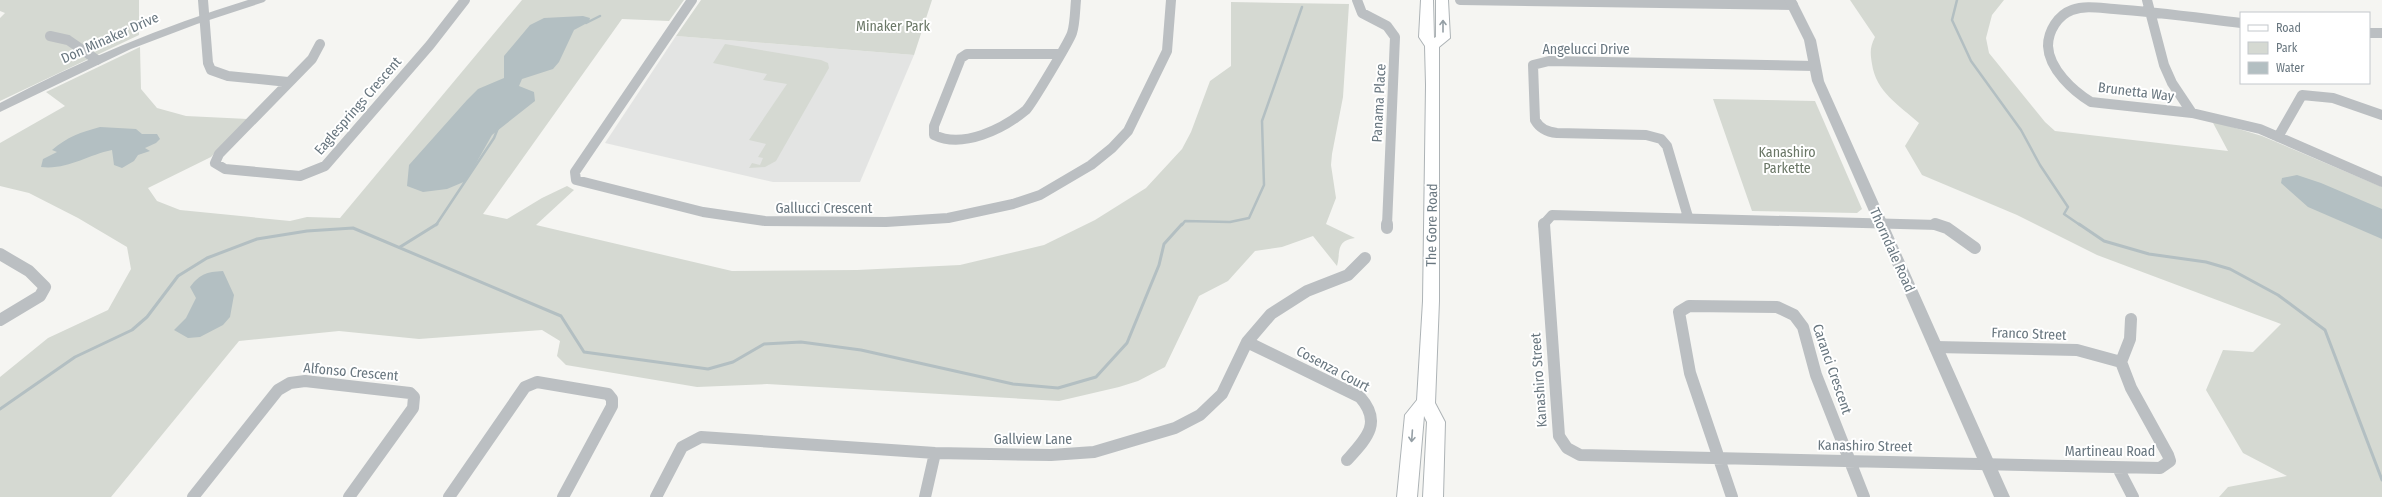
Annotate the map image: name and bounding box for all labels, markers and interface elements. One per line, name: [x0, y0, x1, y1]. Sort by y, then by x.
street label: Don Minaker Drive: [59, 9, 162, 67]
legend: [2240, 12, 2370, 84]
park label: Minaker Park: [856, 18, 931, 35]
one-way arrow: [1439, 20, 1447, 33]
text: Road: [2276, 21, 2301, 35]
street label: Angelucci Drive: [1542, 41, 1630, 58]
text: Park: [2276, 41, 2298, 55]
street label: Eaglesprings Crescent: [311, 53, 405, 158]
text: Water: [2276, 61, 2305, 75]
street label: Panama Place: [1368, 63, 1390, 143]
street label: Brunetta Way: [2097, 79, 2176, 105]
park label: Kanashiro Parkette: [1758, 144, 1816, 177]
street label: The Gore Road: [1423, 183, 1441, 267]
street label: Gallucci Crescent: [776, 200, 873, 217]
street label: Thorndale Road: [1866, 205, 1918, 295]
street label: Caranci Crescent: [1809, 322, 1856, 417]
street label: Franco Street: [1991, 324, 2067, 344]
street label: Kanashiro Street: [1527, 332, 1551, 428]
street label: Cosenza Court: [1293, 342, 1373, 396]
street label: Alfonso Crescent: [303, 359, 400, 385]
one-way arrow: [1408, 430, 1415, 443]
street label: Gallview Lane: [994, 431, 1072, 448]
street label: Kanashiro Street: [1817, 437, 1913, 455]
street label: Martineau Road: [2065, 443, 2155, 460]

